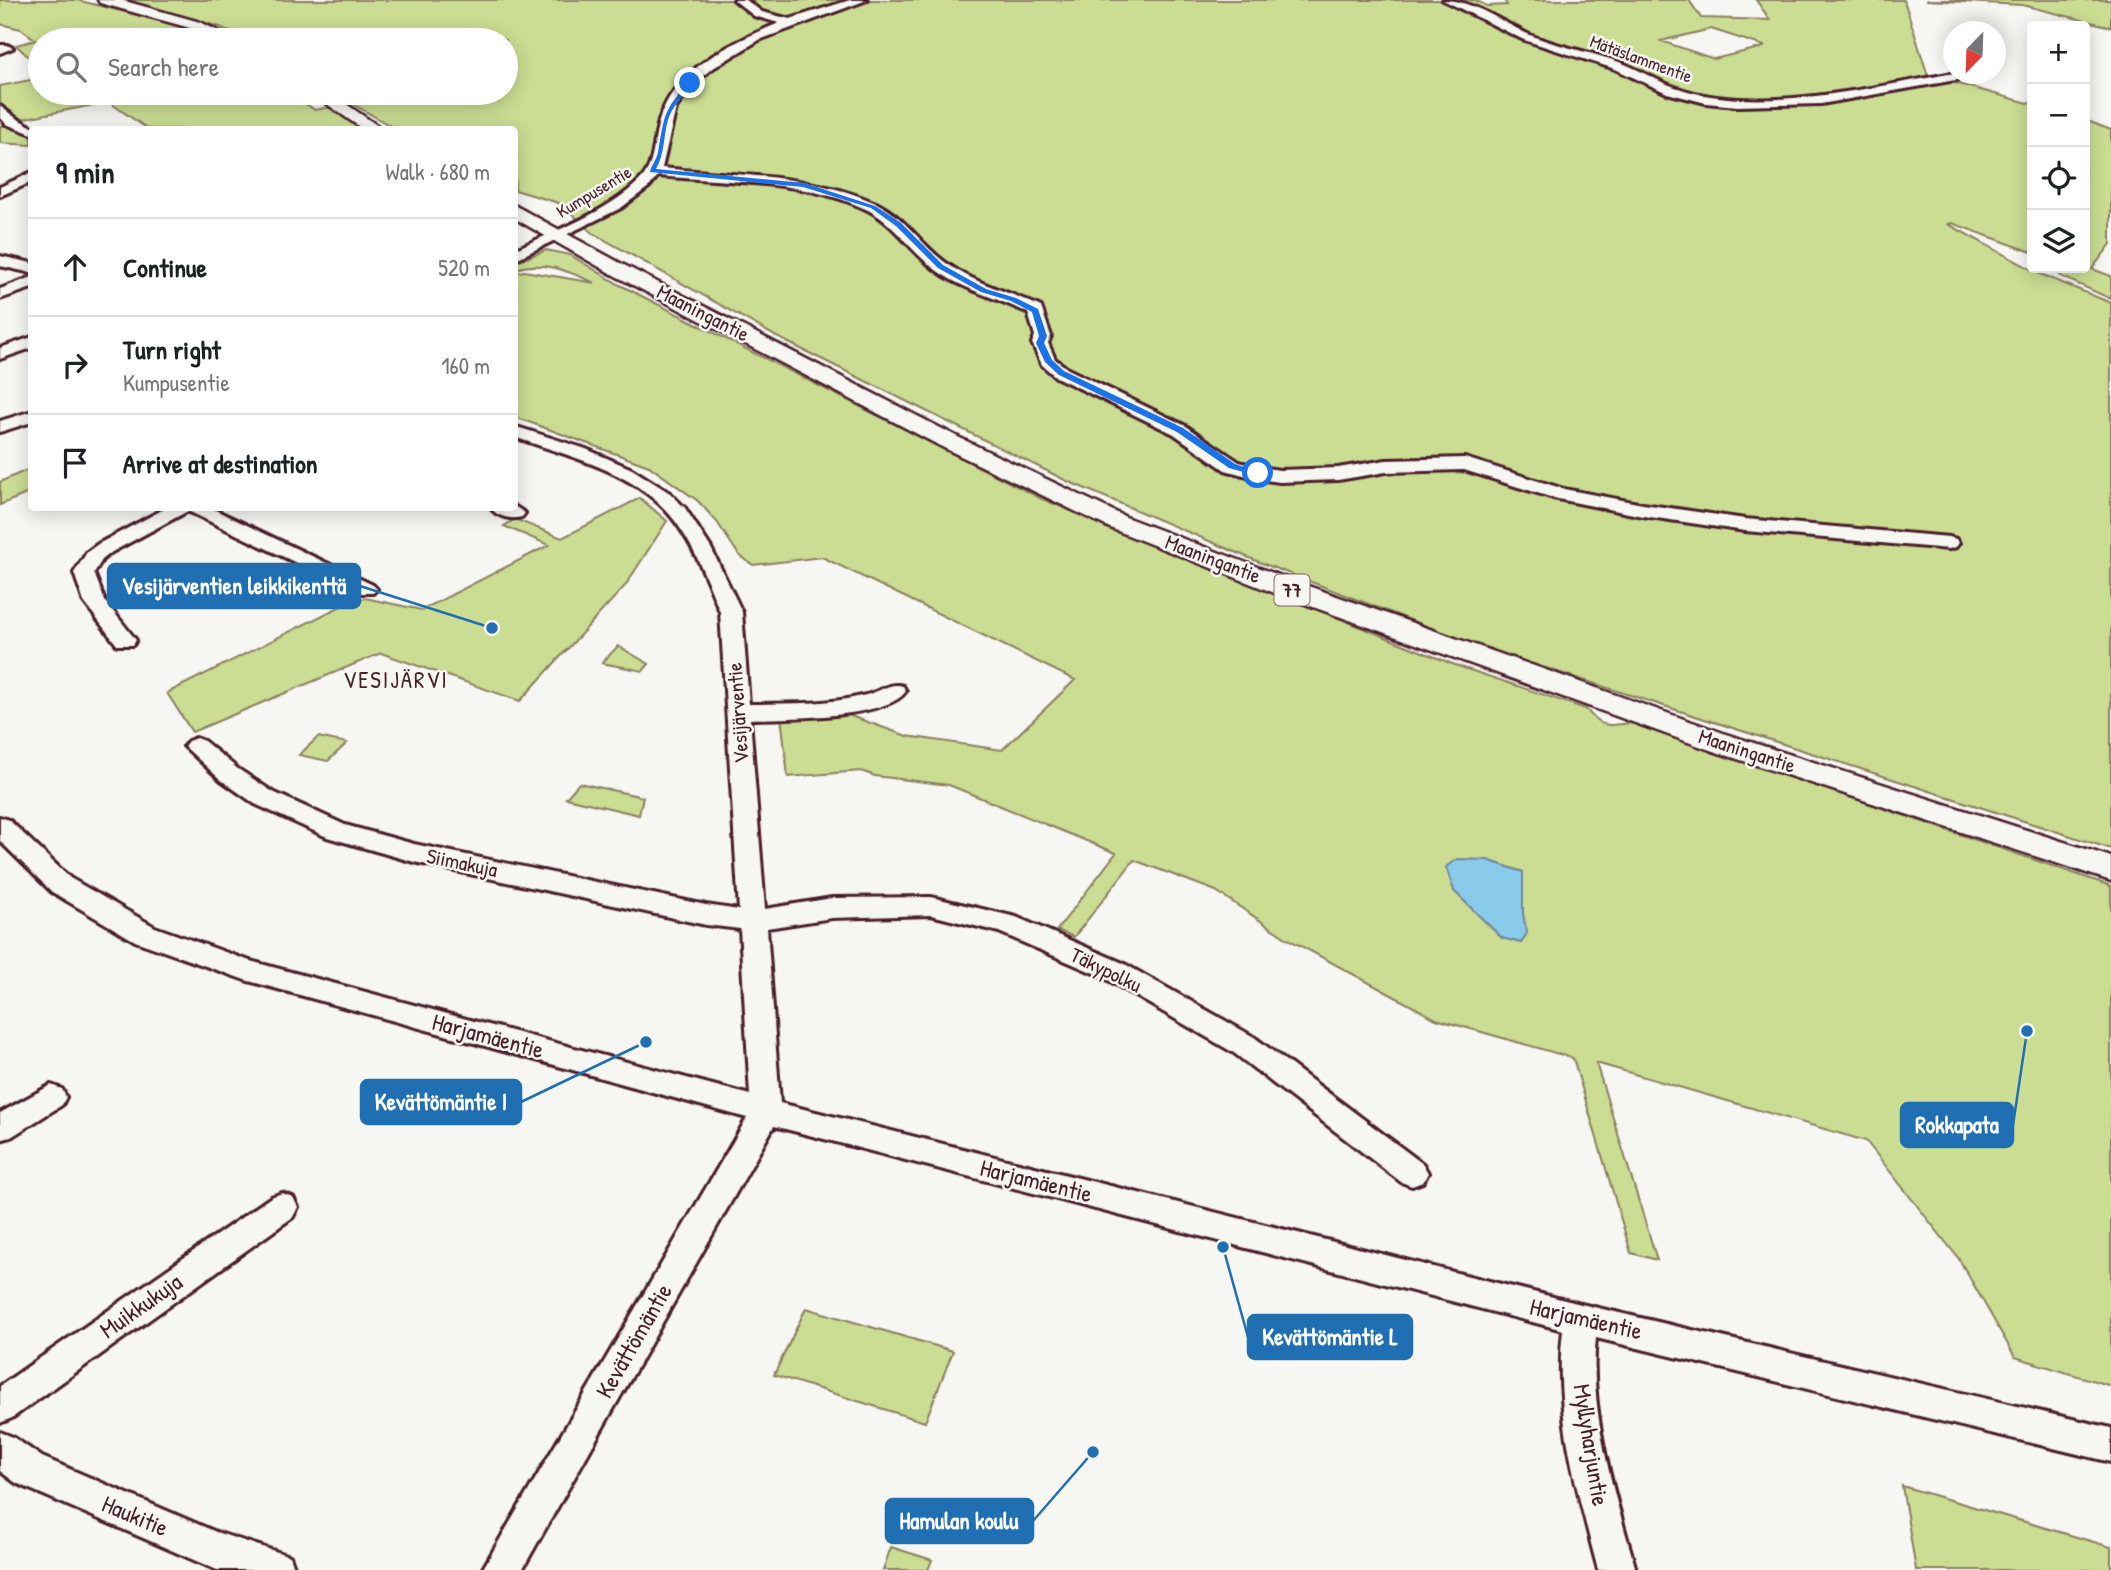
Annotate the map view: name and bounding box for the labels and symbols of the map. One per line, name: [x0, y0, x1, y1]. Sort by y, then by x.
north arrow: [1943, 21, 2006, 84]
street label: Mätäslammentie: [1587, 28, 1696, 89]
route end: [674, 67, 705, 98]
street label: Kumpusentie: [552, 159, 636, 224]
street label: Maaningantie: [652, 277, 754, 348]
route start: [1242, 457, 1273, 488]
street label: Maaningantie: [1161, 527, 1265, 590]
callout: Vesijärventien leikkikenttä: [108, 564, 360, 608]
text: Vesijärventien leikkikenttä: [122, 570, 346, 601]
road number: 77: [1274, 575, 1310, 606]
street label: Vesijärventie: [720, 662, 755, 764]
district label: VESIJÄRVI: [343, 664, 449, 695]
street label: Maaningantie: [1695, 721, 1799, 780]
street label: Siimakuja: [424, 841, 500, 884]
street label: Täkypolku: [1066, 940, 1147, 999]
street label: Harjamäentie: [429, 1005, 548, 1065]
callout: Kevättömäntie I: [361, 1080, 521, 1124]
text: Kevättömäntie I: [375, 1086, 507, 1117]
callout: Rokkapata: [1901, 1103, 2013, 1147]
text: Rokkapata: [1915, 1109, 1999, 1141]
street label: Harjamäentie: [977, 1151, 1096, 1209]
street label: Muikkukuja: [93, 1265, 188, 1345]
street label: Kevättömäntie: [588, 1277, 679, 1404]
street label: Harjamäentie: [1527, 1290, 1646, 1347]
callout: Kevättömäntie L: [1248, 1315, 1412, 1359]
text: Kevättömäntie L: [1262, 1321, 1398, 1352]
street label: Myllyharjuntie: [1567, 1382, 1617, 1508]
street label: Haukitie: [97, 1487, 174, 1543]
callout: Hamulan koulu: [886, 1499, 1033, 1543]
text: Hamulan koulu: [900, 1505, 1019, 1536]

